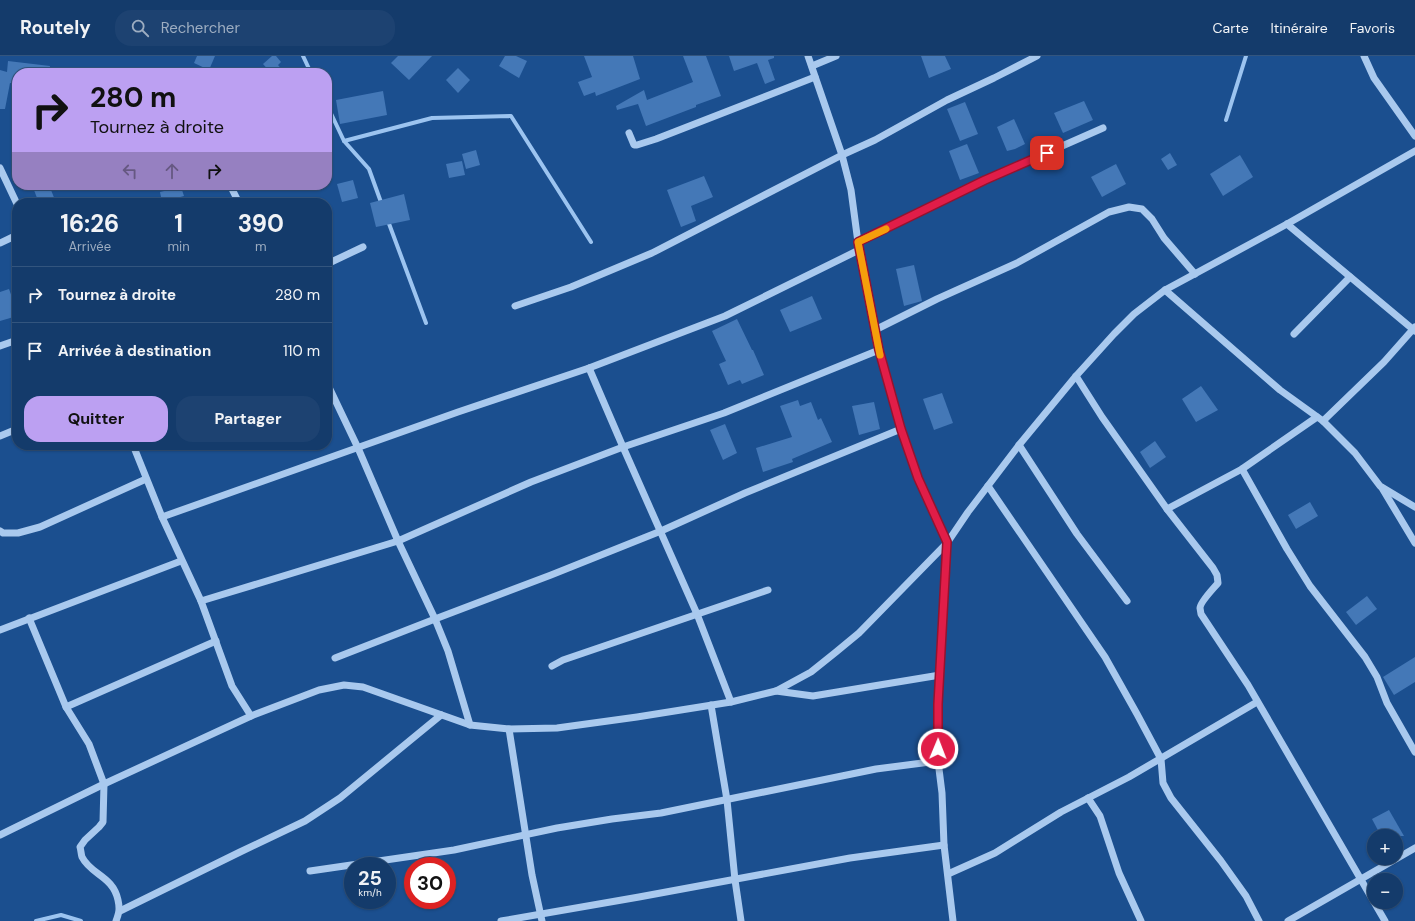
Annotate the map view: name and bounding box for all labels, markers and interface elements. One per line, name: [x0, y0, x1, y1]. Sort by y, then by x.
search box: [115, 10, 395, 46]
text: Routely: [20, 15, 91, 40]
icon: search: [129, 17, 151, 39]
text: Rechercher: [161, 18, 240, 38]
text: Carte: [1213, 19, 1249, 37]
text: Itinéraire: [1271, 19, 1328, 37]
text: Favoris: [1350, 19, 1395, 37]
text: 280 m: [90, 79, 176, 116]
icon: right: [24, 84, 76, 136]
text: Tournez à droite: [90, 115, 224, 139]
pin: [1030, 136, 1064, 170]
icon: arrive: [1036, 142, 1058, 164]
icon: left: [119, 160, 141, 182]
icon: ahead: [161, 160, 183, 182]
icon: right: [203, 160, 225, 182]
text: 16:26: [60, 208, 119, 239]
text: 1: [174, 208, 183, 239]
text: 390: [238, 208, 284, 239]
text: Arrivée: [68, 238, 111, 255]
text: min: [167, 238, 190, 255]
text: m: [255, 238, 267, 255]
icon: right: [24, 284, 46, 306]
text: Tournez à droite: [58, 285, 176, 305]
text: 280 m: [275, 285, 320, 305]
icon: arrive: [24, 340, 46, 362]
text: Arrivée à destination: [58, 341, 211, 361]
text: 110 m: [283, 341, 320, 361]
button: Quitter: [24, 396, 168, 442]
button: Partager: [176, 396, 320, 442]
position arrow: [917, 728, 959, 770]
map controls: [1367, 829, 1403, 909]
button: +: [1367, 829, 1403, 865]
speed limit sign: 30: [404, 857, 456, 909]
text: 25: [358, 865, 382, 891]
button: −: [1367, 873, 1403, 909]
text: km/h: [358, 886, 382, 899]

